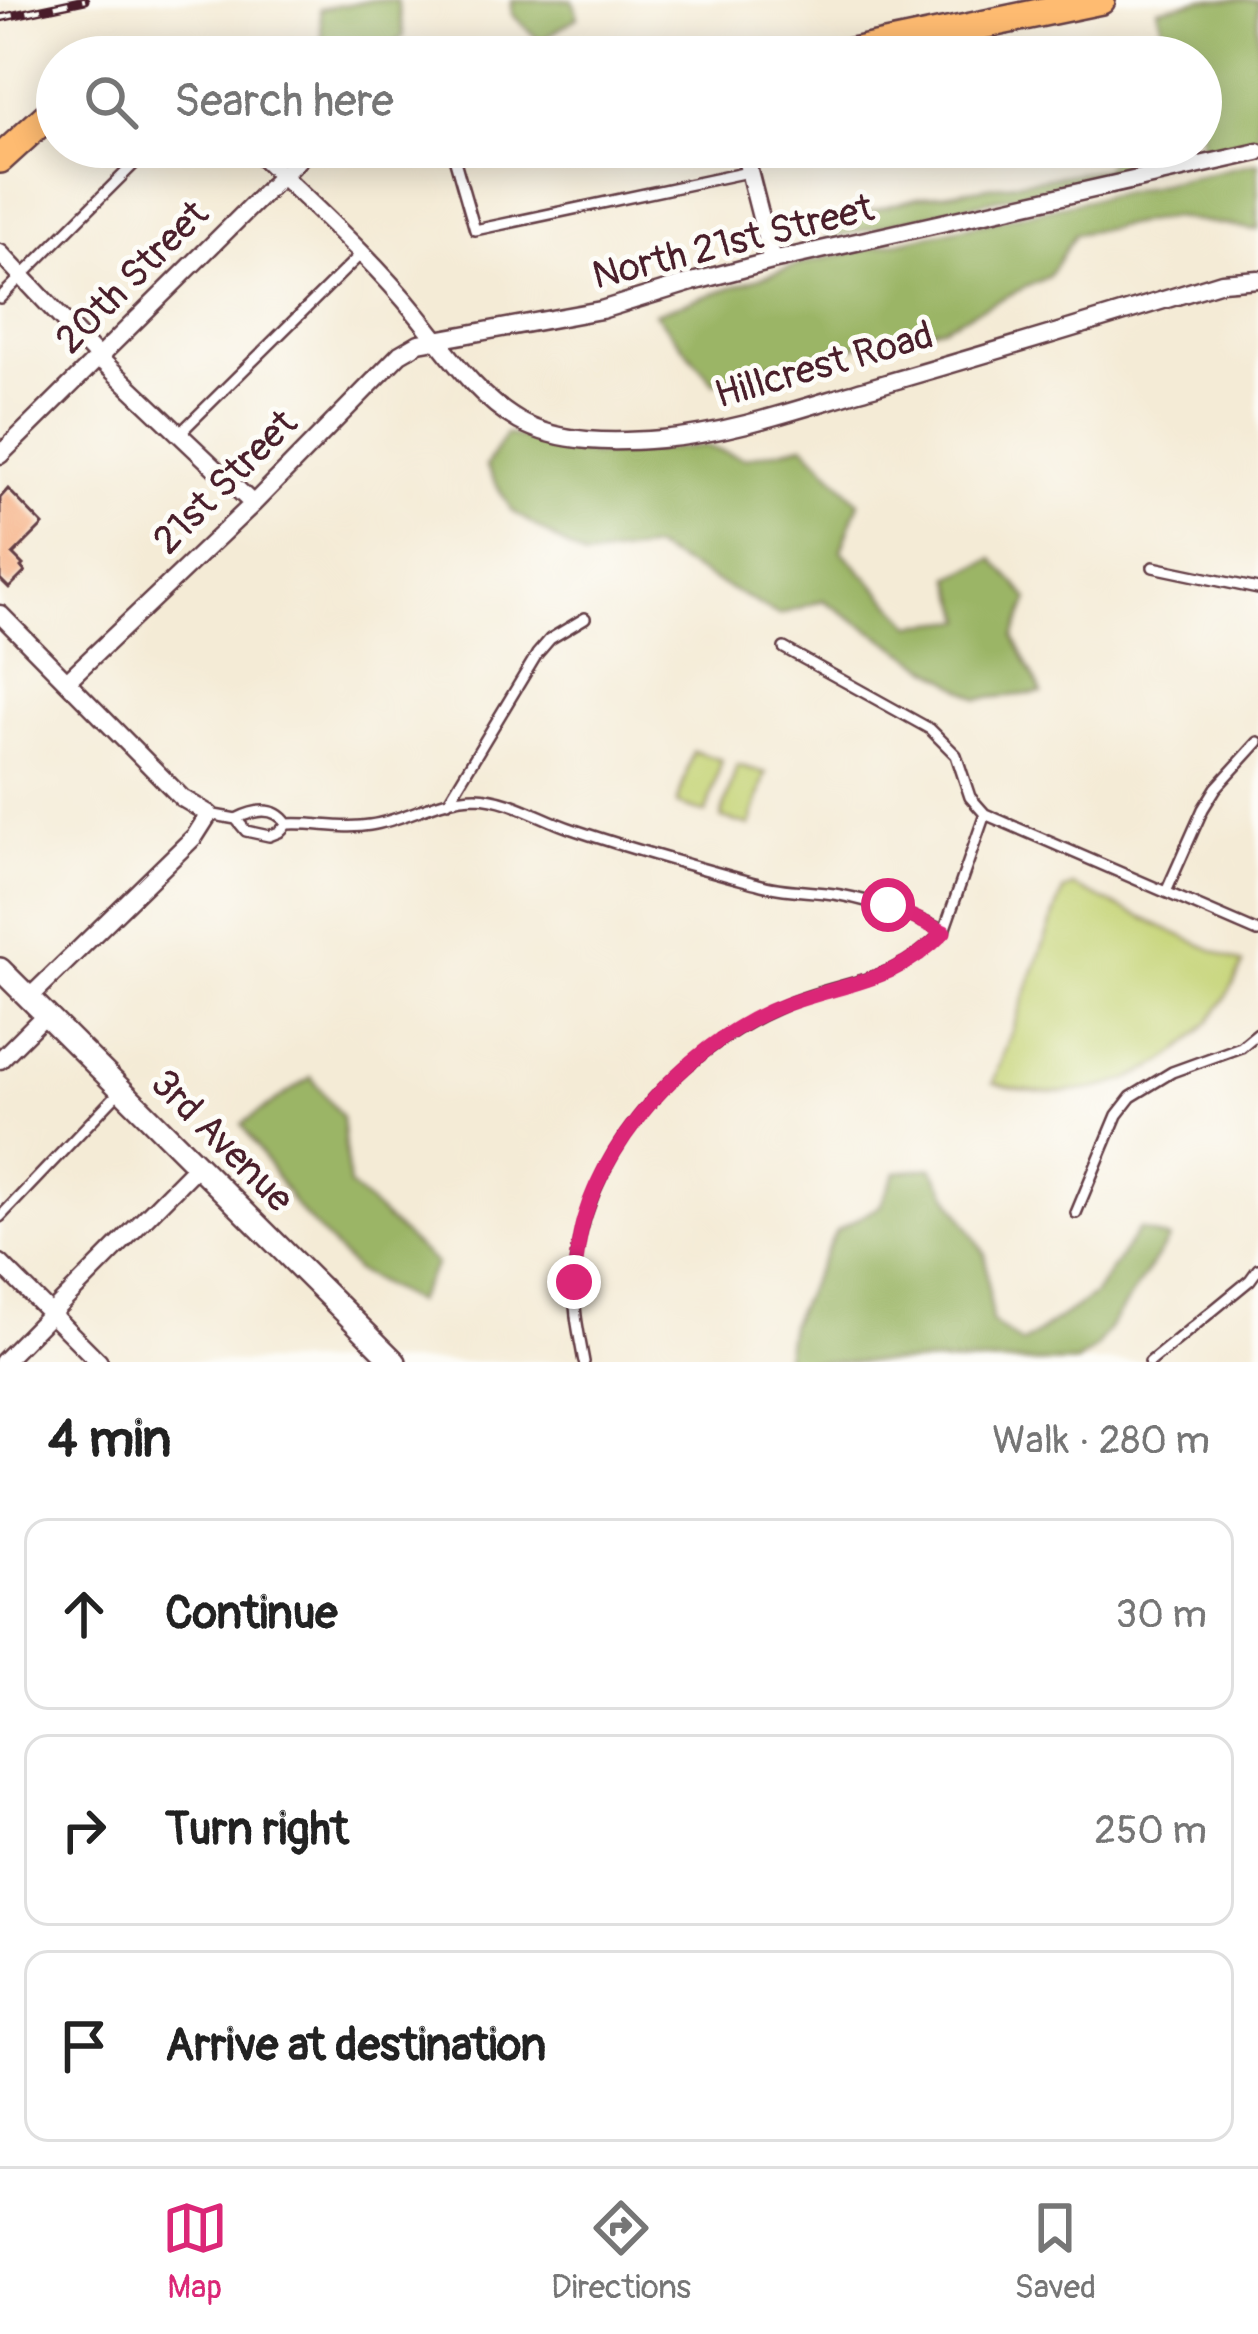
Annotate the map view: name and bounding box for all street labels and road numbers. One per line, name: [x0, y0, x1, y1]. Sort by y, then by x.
street label: North 21st Street: [587, 183, 879, 301]
street label: 20th Street: [45, 190, 219, 364]
street label: Hillcrest Road: [709, 310, 939, 420]
street label: 21st Street: [142, 399, 308, 565]
street label: 3rd Avenue: [140, 1059, 304, 1223]

